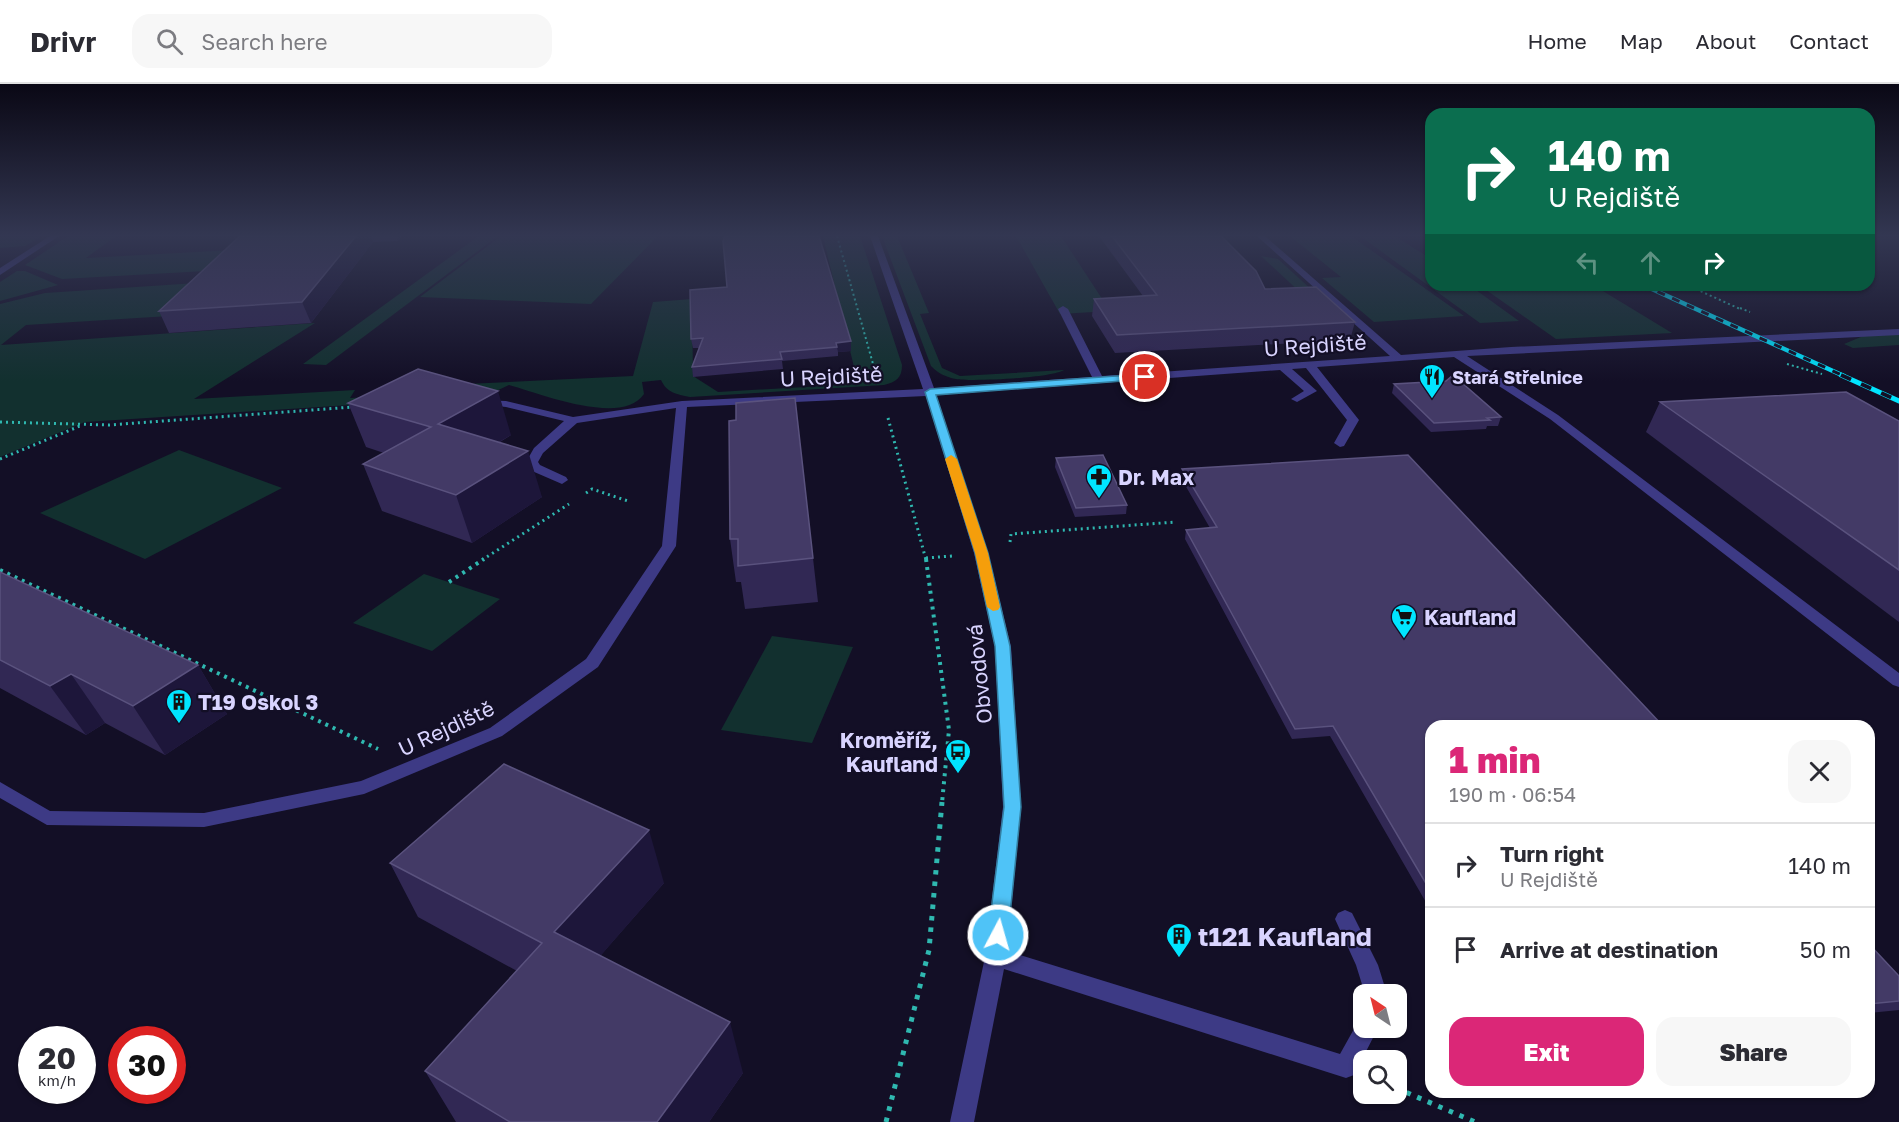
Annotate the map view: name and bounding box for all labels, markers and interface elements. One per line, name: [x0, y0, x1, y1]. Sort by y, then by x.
search box: [132, 14, 552, 68]
text: Drivr: [30, 25, 96, 58]
icon: search: [153, 25, 186, 58]
text: Search here: [201, 28, 327, 55]
text: Home: [1527, 28, 1587, 54]
text: Map: [1620, 28, 1663, 54]
text: About: [1696, 28, 1756, 54]
text: Contact: [1789, 28, 1869, 54]
text: 140 m: [1548, 130, 1670, 180]
icon: right: [1449, 132, 1527, 210]
text: U Rejdiště: [1548, 181, 1680, 213]
icon: left: [1571, 246, 1604, 279]
icon: ahead: [1634, 246, 1667, 279]
icon: right: [1697, 246, 1730, 279]
street label: U Rejdiště: [1263, 328, 1367, 362]
pin: [1119, 351, 1170, 402]
street label: U Rejdiště: [779, 360, 883, 392]
icon: arrive: [1128, 360, 1161, 393]
restaurant icon: Stará Střelnice: [1417, 362, 1447, 400]
place label: Stará Střelnice: [1452, 366, 1583, 388]
pharmacy icon: Dr. Max: [1084, 462, 1114, 500]
place label: Dr. Max: [1118, 464, 1194, 490]
supermarket icon: Kaufland: [1389, 602, 1419, 640]
place label: Kaufland: [1424, 604, 1516, 630]
street label: Obvodová: [961, 623, 997, 725]
building icon: T19 Oskol 3: [164, 687, 194, 725]
place label: T19 Oskol 3: [198, 689, 318, 715]
street label: U Rejdiště: [394, 695, 498, 761]
place label: Kroměříž, Kaufland: [840, 727, 938, 777]
bus stop icon: Kroměříž, Kaufland: [943, 737, 973, 775]
text: 1 min: [1449, 738, 1540, 781]
button: close: [1788, 740, 1851, 803]
text: 190 m · 06:54: [1449, 782, 1576, 806]
text: Turn right: [1500, 840, 1604, 867]
icon: right: [1449, 849, 1482, 882]
text: 140 m: [1788, 852, 1851, 879]
text: U Rejdiště: [1500, 867, 1598, 891]
position arrow: [966, 903, 1030, 967]
building icon: t121 Kaufland: [1164, 921, 1194, 959]
place label: t121 Kaufland: [1198, 921, 1372, 952]
icon: arrive: [1449, 933, 1482, 966]
text: Arrive at destination: [1500, 936, 1718, 963]
text: 50 m: [1800, 936, 1851, 963]
north arrow: [1353, 984, 1407, 1038]
map controls: [1353, 984, 1407, 1104]
button: Exit: [1449, 1017, 1644, 1086]
button: Share: [1656, 1017, 1851, 1086]
speed limit sign: 30: [108, 1026, 186, 1104]
text: 20: [38, 1040, 76, 1076]
button: search: [1353, 1050, 1407, 1104]
text: km/h: [38, 1071, 76, 1089]

